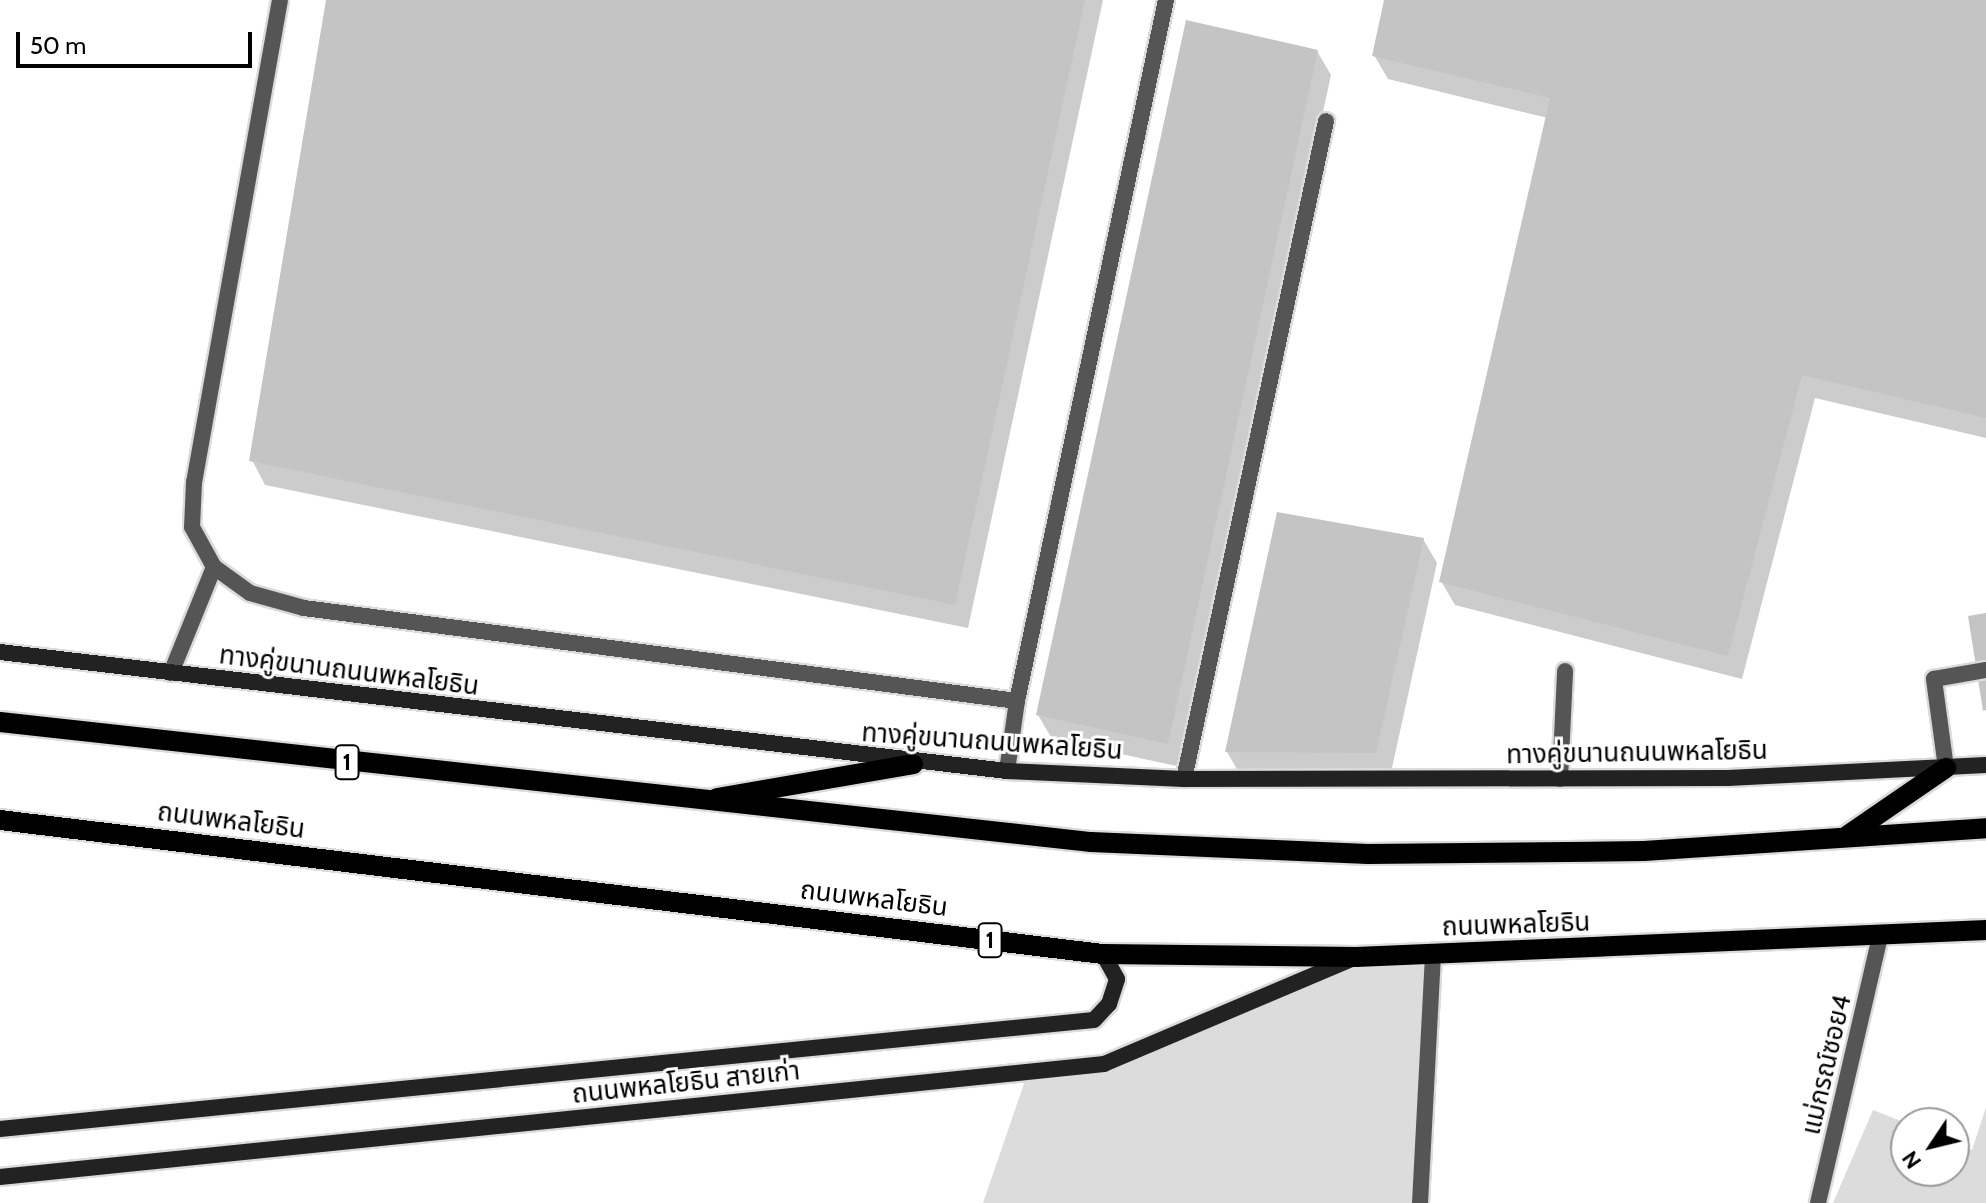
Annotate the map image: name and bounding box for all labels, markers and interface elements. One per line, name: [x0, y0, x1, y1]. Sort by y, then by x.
scale bar: [20, 16, 256, 66]
text: 50 m: [30, 31, 86, 60]
street label: ทางคู่ขนานถนนพหลโยธิน: [217, 640, 481, 702]
street label: ทางคู่ขนานถนนพหลโยธิน: [861, 717, 1123, 767]
street label: ทางคู่ขนานถนนพหลโยธิน: [1506, 735, 1768, 771]
road number: 1: [333, 742, 361, 782]
street label: ถนนพหลโยธิน: [155, 796, 307, 846]
street label: ถนนพหลโยธิน: [798, 874, 950, 924]
street label: ถนนพหลโยธิน: [1441, 907, 1591, 943]
road number: 1: [976, 920, 1004, 960]
street label: แม่กรณ์ซอย4: [1796, 992, 1858, 1138]
street label: ถนนพหลโยธิน สายเก่า: [570, 1056, 802, 1110]
north arrow: [1890, 1107, 1970, 1187]
text: N: [1896, 1146, 1927, 1174]

